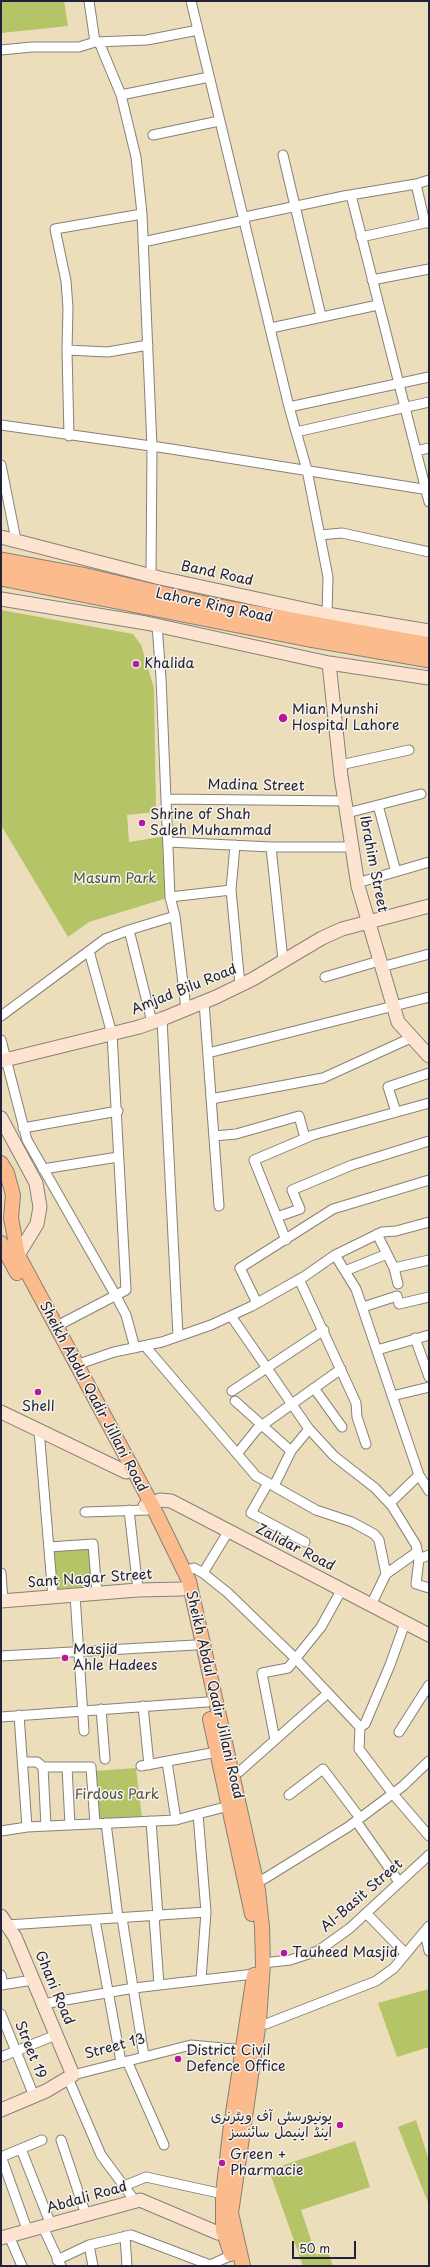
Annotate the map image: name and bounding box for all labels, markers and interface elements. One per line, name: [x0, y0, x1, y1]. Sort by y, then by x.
street label: Band Road: [179, 558, 255, 590]
street label: Lahore Ring Road: [154, 585, 274, 627]
place label: Khalida: [144, 656, 194, 672]
marker: Khalida: [131, 659, 141, 669]
place label: Mian Munshi Hospital Lahore: [292, 702, 399, 734]
marker: Mian Munshi Hospital Lahore: [277, 712, 289, 724]
street label: Madina Street: [207, 777, 305, 795]
place label: Shrine of Shah Saleh Muhammad: [150, 807, 272, 840]
street label: Ibrahim Street: [355, 814, 391, 914]
marker: Shrine of Shah Saleh Muhammad: [137, 818, 147, 828]
park label: Masum Park: [73, 871, 157, 887]
street label: Amjad Bilu Road: [129, 961, 239, 1019]
street label: Sheikh Abdul Qadir Jillani Road: [36, 1299, 150, 1495]
marker: Shell: [33, 1387, 43, 1397]
place label: Shell: [22, 1399, 54, 1415]
street label: Zalidar Road: [253, 1521, 337, 1575]
street label: Sant Nagar Street: [27, 1566, 153, 1592]
street label: Sheikh Abdul Qadir Jillani Road: [182, 1589, 246, 1801]
place label: Masjid Ahle Hadees: [73, 1642, 157, 1674]
marker: Masjid Ahle Hadees: [60, 1653, 70, 1663]
park label: Firdous Park: [75, 1787, 159, 1803]
street label: Al-Basit Street: [318, 1856, 406, 1936]
place label: Tauheed Masjid: [292, 1945, 398, 1961]
marker: Tauheed Masjid: [279, 1948, 289, 1958]
street label: Ghani Road: [31, 1949, 77, 2027]
street label: Street 19: [11, 2019, 49, 2081]
street label: Street 13: [83, 2031, 147, 2063]
place label: District Civil Defence Office: [186, 2043, 286, 2076]
marker: District Civil Defence Office: [173, 2054, 183, 2064]
place label: یونیورسٹی آف ویٹرنری اینڈ اینیمل سائنسز: [211, 2109, 332, 2142]
marker: یونیورسٹی آف ویٹرنری اینڈ اینیمل سائنسز: [335, 2120, 345, 2130]
place label: Green + Pharmacie: [230, 2147, 303, 2180]
marker: Green + Pharmacie: [217, 2158, 227, 2168]
street label: Abdali Road: [45, 2179, 129, 2217]
scale bar: [294, 2233, 358, 2259]
text: 50 m: [299, 2239, 330, 2257]

